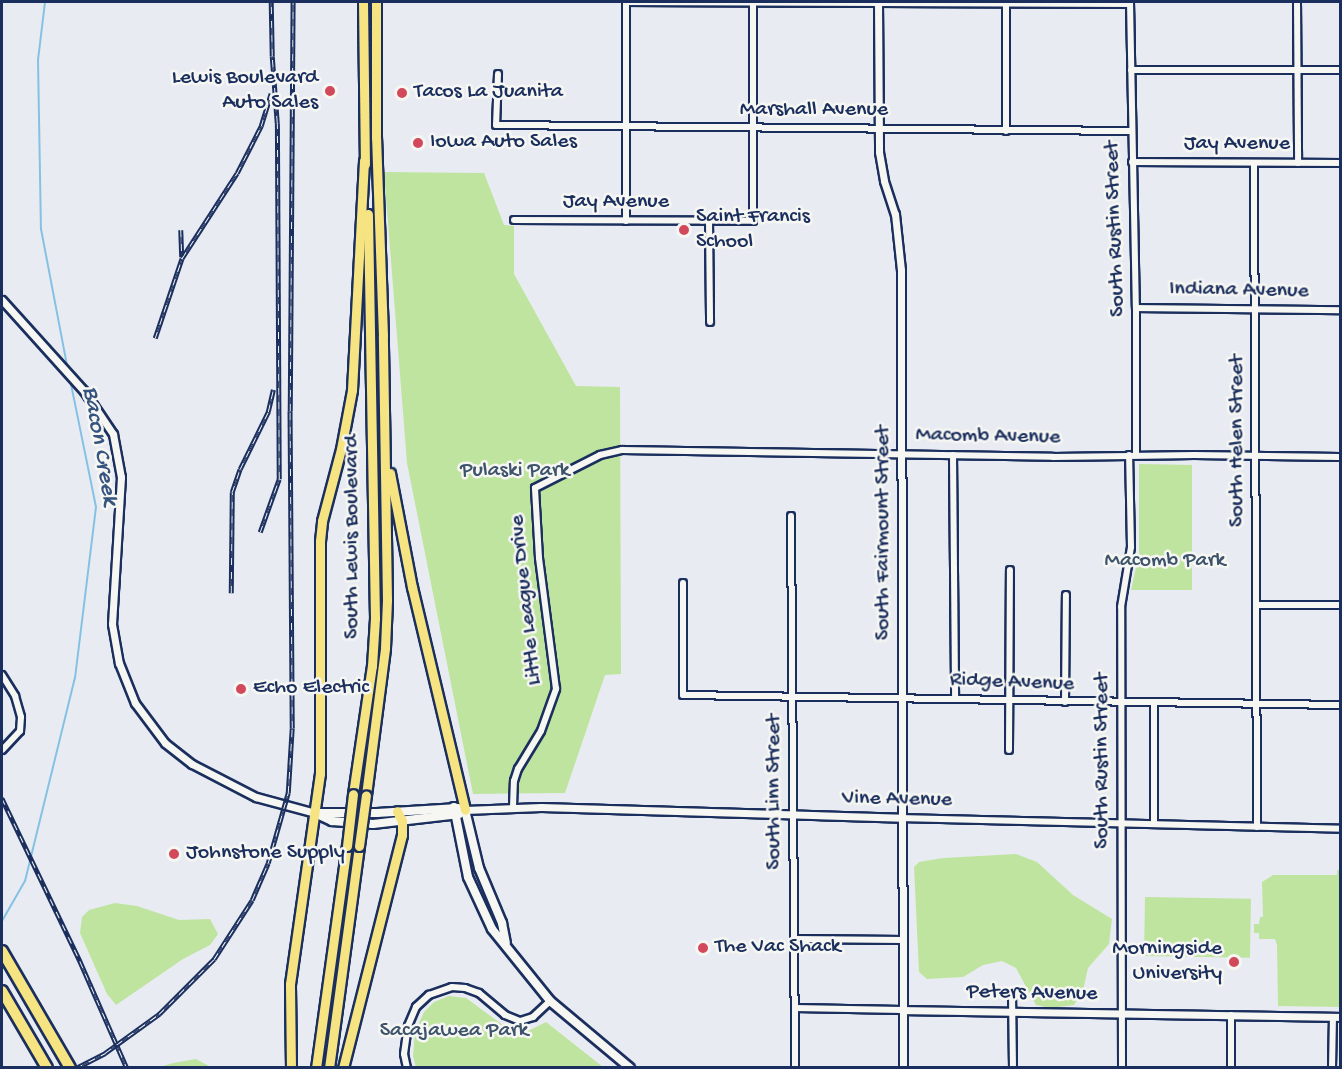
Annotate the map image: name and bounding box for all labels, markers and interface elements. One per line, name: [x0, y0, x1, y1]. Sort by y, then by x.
place label: Lewis Boulevard Auto Sales: [172, 65, 318, 116]
place label: Tacos La Juanita: [414, 80, 563, 106]
marker: Lewis Boulevard Auto Sales: [323, 84, 337, 98]
marker: Tacos La Juanita: [395, 86, 409, 100]
street label: Marshall Avenue: [740, 98, 888, 124]
place label: Iowa Auto Sales: [430, 130, 577, 156]
street label: Jay Avenue: [1184, 132, 1290, 158]
marker: Iowa Auto Sales: [411, 136, 425, 150]
street label: South Rustin Street: [1100, 141, 1132, 317]
street label: Jay Avenue: [563, 190, 669, 216]
place label: Saint Francis School: [696, 204, 810, 255]
marker: Saint Francis School: [677, 223, 691, 237]
street label: Indiana Avenue: [1169, 277, 1309, 305]
street label: South Helen Street: [1225, 355, 1251, 527]
water label: Bacon Creek: [74, 384, 124, 508]
street label: Macomb Avenue: [915, 423, 1061, 451]
street label: South Fairmount Street: [871, 426, 897, 640]
street label: South Lewis Boulevard: [340, 435, 366, 639]
park label: Pulaski Park: [460, 459, 570, 485]
street label: Little League Drive: [505, 514, 549, 686]
park label: Macomb Park: [1105, 549, 1225, 575]
street label: Ridge Avenue: [949, 668, 1075, 698]
street label: South Rustin Street: [1090, 673, 1116, 849]
place label: Echo Electric: [253, 676, 369, 702]
marker: Echo Electric: [234, 682, 248, 696]
street label: South Linn Street: [762, 714, 788, 870]
street label: Vine Avenue: [842, 786, 952, 814]
place label: Johnstone Supply: [186, 841, 345, 867]
marker: Johnstone Supply: [167, 847, 181, 861]
place label: The Vac Shack: [715, 935, 841, 961]
place label: Morningside University: [1112, 936, 1222, 987]
marker: The Vac Shack: [696, 941, 710, 955]
marker: Morningside University: [1227, 955, 1241, 969]
street label: Peters Avenue: [966, 980, 1098, 1008]
park label: Sacajawea Park: [380, 1019, 528, 1045]

